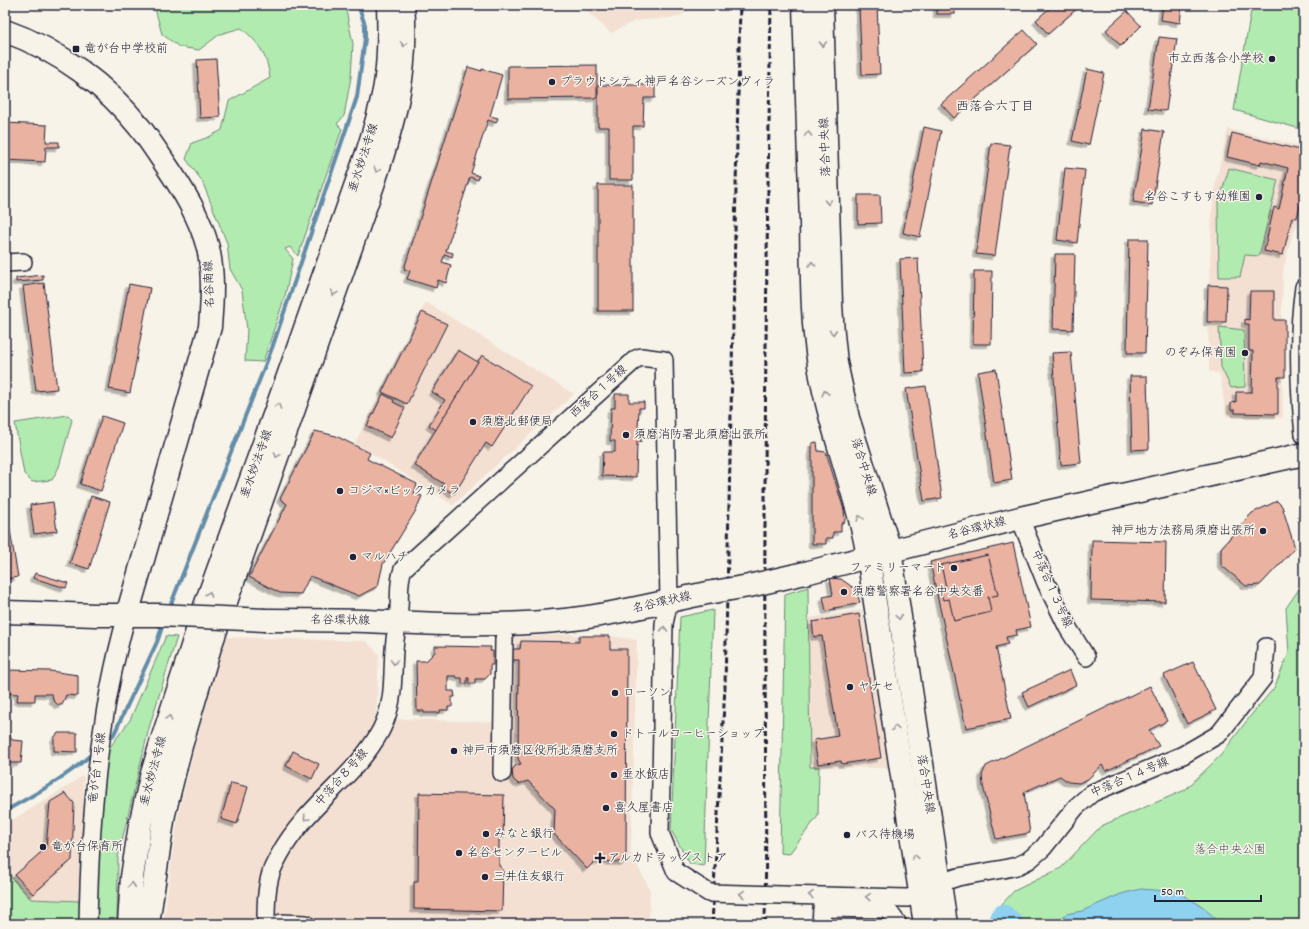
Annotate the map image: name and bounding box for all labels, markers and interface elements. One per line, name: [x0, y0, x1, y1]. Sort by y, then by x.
place label: 竜が台中学校前: [84, 41, 168, 58]
one-way arrow: [400, 41, 409, 47]
one-way arrow: [819, 41, 827, 47]
marker: 竜が台中学校前: [71, 44, 81, 54]
place label: 市立西落合小学校: [1168, 51, 1264, 68]
marker: 市立西落合小学校: [1267, 54, 1277, 64]
place label: プラウドシティ神戸名谷シーズンヴィラ: [560, 74, 775, 91]
marker: プラウドシティ神戸名谷シーズンヴィラ: [547, 77, 557, 87]
district label: 西落合六丁目: [956, 98, 1034, 117]
street label: 落合中央線: [816, 117, 836, 177]
street label: 垂水妙法寺線: [345, 121, 383, 195]
one-way arrow: [804, 131, 812, 137]
one-way arrow: [374, 167, 382, 174]
place label: 名谷こすもす幼稚園: [1144, 189, 1251, 206]
marker: 名谷こすもす幼稚園: [1254, 192, 1264, 202]
one-way arrow: [824, 199, 832, 205]
street label: 名谷南線: [201, 260, 219, 308]
one-way arrow: [808, 261, 816, 267]
one-way arrow: [331, 290, 339, 297]
one-way arrow: [828, 329, 837, 335]
place label: のぞみ保育園: [1165, 345, 1237, 362]
marker: のぞみ保育園: [1240, 348, 1250, 358]
street label: 西落合１号線: [567, 362, 631, 422]
one-way arrow: [821, 390, 829, 396]
one-way arrow: [273, 403, 281, 410]
place label: 須磨北郵便局: [481, 414, 553, 431]
marker: 須磨北郵便局: [468, 417, 478, 427]
street label: 垂水妙法寺線: [237, 427, 277, 501]
place label: 須磨消防署北須磨出張所: [634, 427, 766, 444]
marker: 須磨消防署北須磨出張所: [621, 430, 631, 440]
street label: 落合中央線: [846, 436, 880, 498]
one-way arrow: [273, 452, 281, 459]
place label: コジマ×ビックカメラ: [348, 483, 461, 500]
marker: コジマ×ビックカメラ: [335, 486, 345, 496]
street label: 名谷環状線: [946, 513, 1008, 545]
one-way arrow: [856, 515, 865, 522]
place label: 神戸地方法務局須磨出張所: [1111, 523, 1255, 540]
marker: 神戸地方法務局須磨出張所: [1258, 526, 1268, 536]
street label: 中落合１３号線: [1026, 547, 1076, 631]
place label: マルハチ: [361, 549, 409, 566]
marker: マルハチ: [348, 552, 358, 562]
place label: ファミリーマート: [850, 560, 946, 577]
marker: ファミリーマート: [949, 563, 959, 573]
place label: 須磨警察署名谷中央交番: [852, 584, 984, 601]
marker: 須磨警察署名谷中央交番: [839, 587, 849, 597]
street label: 名谷環状線: [631, 588, 693, 618]
one-way arrow: [205, 591, 213, 598]
street label: 名谷環状線: [310, 612, 370, 630]
one-way arrow: [894, 614, 903, 620]
one-way arrow: [660, 626, 668, 632]
one-way arrow: [390, 659, 398, 665]
place label: ヤナセ: [858, 679, 894, 696]
marker: ヤナセ: [845, 682, 855, 692]
place label: ローソン: [623, 685, 671, 702]
marker: ローソン: [610, 688, 620, 698]
one-way arrow: [164, 714, 173, 721]
one-way arrow: [891, 725, 900, 731]
place label: ドトールコーヒーショップ: [622, 726, 764, 743]
marker: ドトールコーヒーショップ: [609, 729, 619, 739]
street label: 竜が台１号線: [85, 731, 111, 805]
street label: 垂水妙法寺線: [136, 734, 172, 808]
place label: 神戸市須磨区役所北須磨支所: [462, 743, 618, 760]
street label: 中落合８号線: [312, 746, 372, 810]
marker: 神戸市須磨区役所北須磨支所: [449, 746, 459, 756]
street label: 落合中央線: [912, 753, 938, 815]
street label: 中落合１４号線: [1088, 754, 1172, 802]
place label: 垂水飯店: [622, 767, 670, 784]
marker: 垂水飯店: [609, 770, 619, 780]
place label: 喜久屋書店: [614, 800, 674, 817]
marker: 喜久屋書店: [601, 803, 611, 813]
one-way arrow: [303, 813, 311, 821]
place label: みなと銀行: [494, 826, 554, 843]
place label: バス待機場: [855, 827, 915, 844]
marker: みなと銀行: [481, 829, 491, 839]
marker: バス待機場: [842, 830, 852, 840]
place label: 竜が台保育所: [51, 839, 123, 856]
marker: 竜が台保育所: [38, 842, 48, 852]
park label: 落合中央公園: [1194, 842, 1266, 859]
place label: 名谷センタービル: [467, 845, 562, 862]
marker: 名谷センタービル: [454, 848, 464, 858]
place label: アルカドラッグストア: [608, 850, 728, 867]
marker: アルカドラッグストア: [595, 853, 605, 863]
one-way arrow: [911, 854, 920, 860]
place label: 三井住友銀行: [493, 869, 565, 886]
marker: 三井住友銀行: [480, 872, 490, 882]
scale bar: [1155, 877, 1261, 903]
one-way arrow: [127, 882, 136, 888]
text: 50 m: [1161, 884, 1184, 901]
one-way arrow: [739, 890, 745, 898]
one-way arrow: [808, 891, 814, 899]
one-way arrow: [865, 893, 871, 901]

